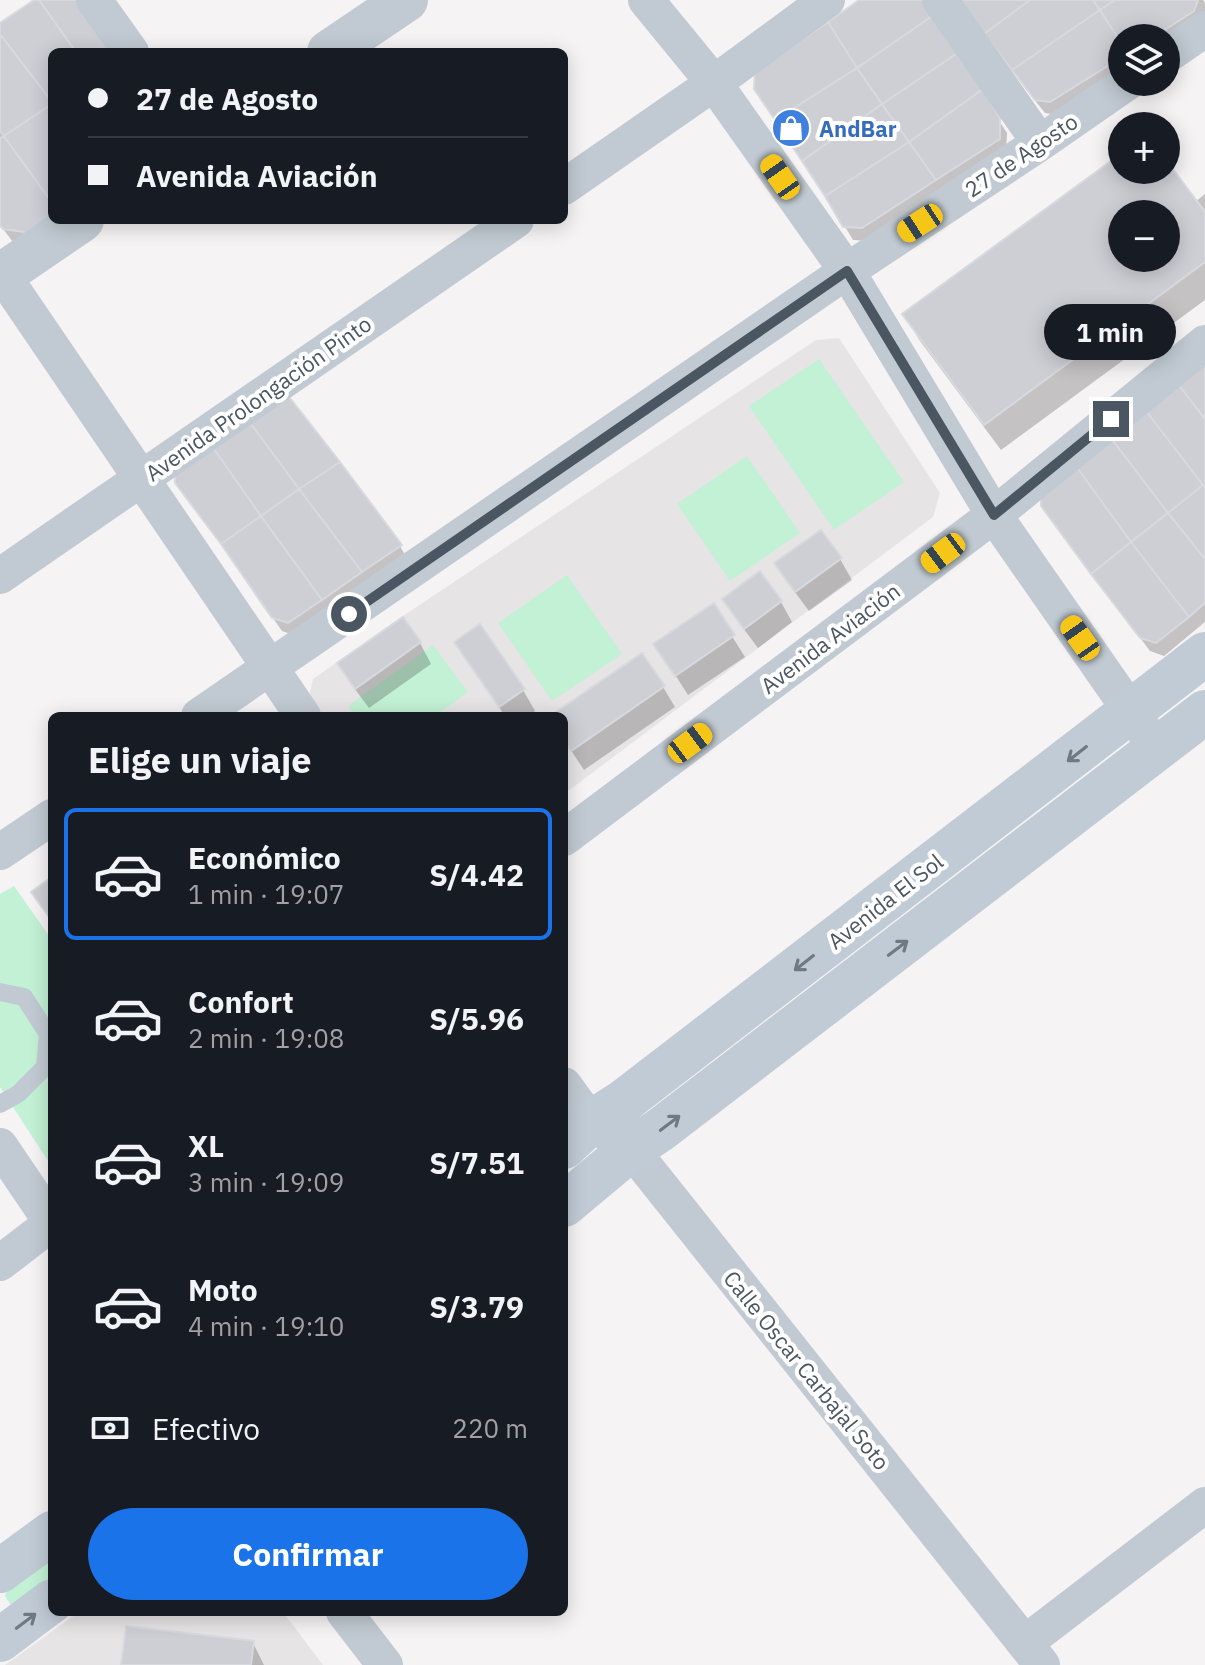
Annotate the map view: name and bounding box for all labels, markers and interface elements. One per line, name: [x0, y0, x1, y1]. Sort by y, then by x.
map controls: [1108, 24, 1180, 272]
button: layers: [1108, 24, 1180, 96]
text: 27 de Agosto: [136, 79, 318, 118]
shop icon: AndBar: [770, 107, 812, 149]
street label: 27 de Agosto: [959, 107, 1083, 203]
button: +: [1108, 112, 1180, 184]
place label: AndBar: [819, 114, 897, 143]
car: [756, 150, 804, 204]
text: Avenida Aviación: [136, 156, 378, 195]
car: [893, 200, 947, 246]
button: −: [1108, 200, 1180, 272]
callout: 1 min: [1045, 303, 1177, 359]
street label: Avenida Prolongación Pinto: [139, 309, 377, 487]
text: 1 min: [1076, 315, 1144, 349]
route end: [1093, 401, 1129, 437]
car: [917, 529, 969, 577]
street label: Avenida Aviación: [755, 576, 905, 700]
route start: [331, 596, 367, 632]
car: [1056, 611, 1104, 665]
car: [664, 719, 716, 767]
text: Elige un viaje: [88, 736, 312, 783]
one-way arrow: [1067, 745, 1088, 762]
icon: car: [92, 838, 164, 910]
text: Económico: [188, 838, 341, 877]
street label: Avenida El Sol: [821, 847, 949, 955]
text: S/4.42: [429, 855, 524, 894]
text: 1 min · 19:07: [188, 877, 344, 911]
one-way arrow: [887, 939, 908, 956]
one-way arrow: [794, 955, 815, 972]
icon: car: [92, 982, 164, 1054]
text: Confort: [188, 982, 294, 1021]
text: S/5.96: [429, 999, 524, 1038]
text: 2 min · 19:08: [188, 1021, 344, 1055]
one-way arrow: [659, 1114, 680, 1131]
icon: car: [92, 1126, 164, 1198]
text: XL: [188, 1126, 224, 1165]
text: S/7.51: [429, 1143, 524, 1182]
text: 3 min · 19:09: [188, 1165, 344, 1199]
street label: Calle Oscar Carbajal Soto: [718, 1264, 896, 1476]
icon: car: [92, 1270, 164, 1342]
text: Moto: [188, 1270, 258, 1309]
text: S/3.79: [429, 1287, 524, 1326]
text: 4 min · 19:10: [188, 1309, 344, 1343]
icon: cash: [88, 1406, 132, 1450]
text: Efectivo: [152, 1409, 260, 1448]
text: 220 m: [452, 1411, 528, 1445]
button: Confirmar: [88, 1508, 528, 1600]
one-way arrow: [15, 1612, 36, 1629]

